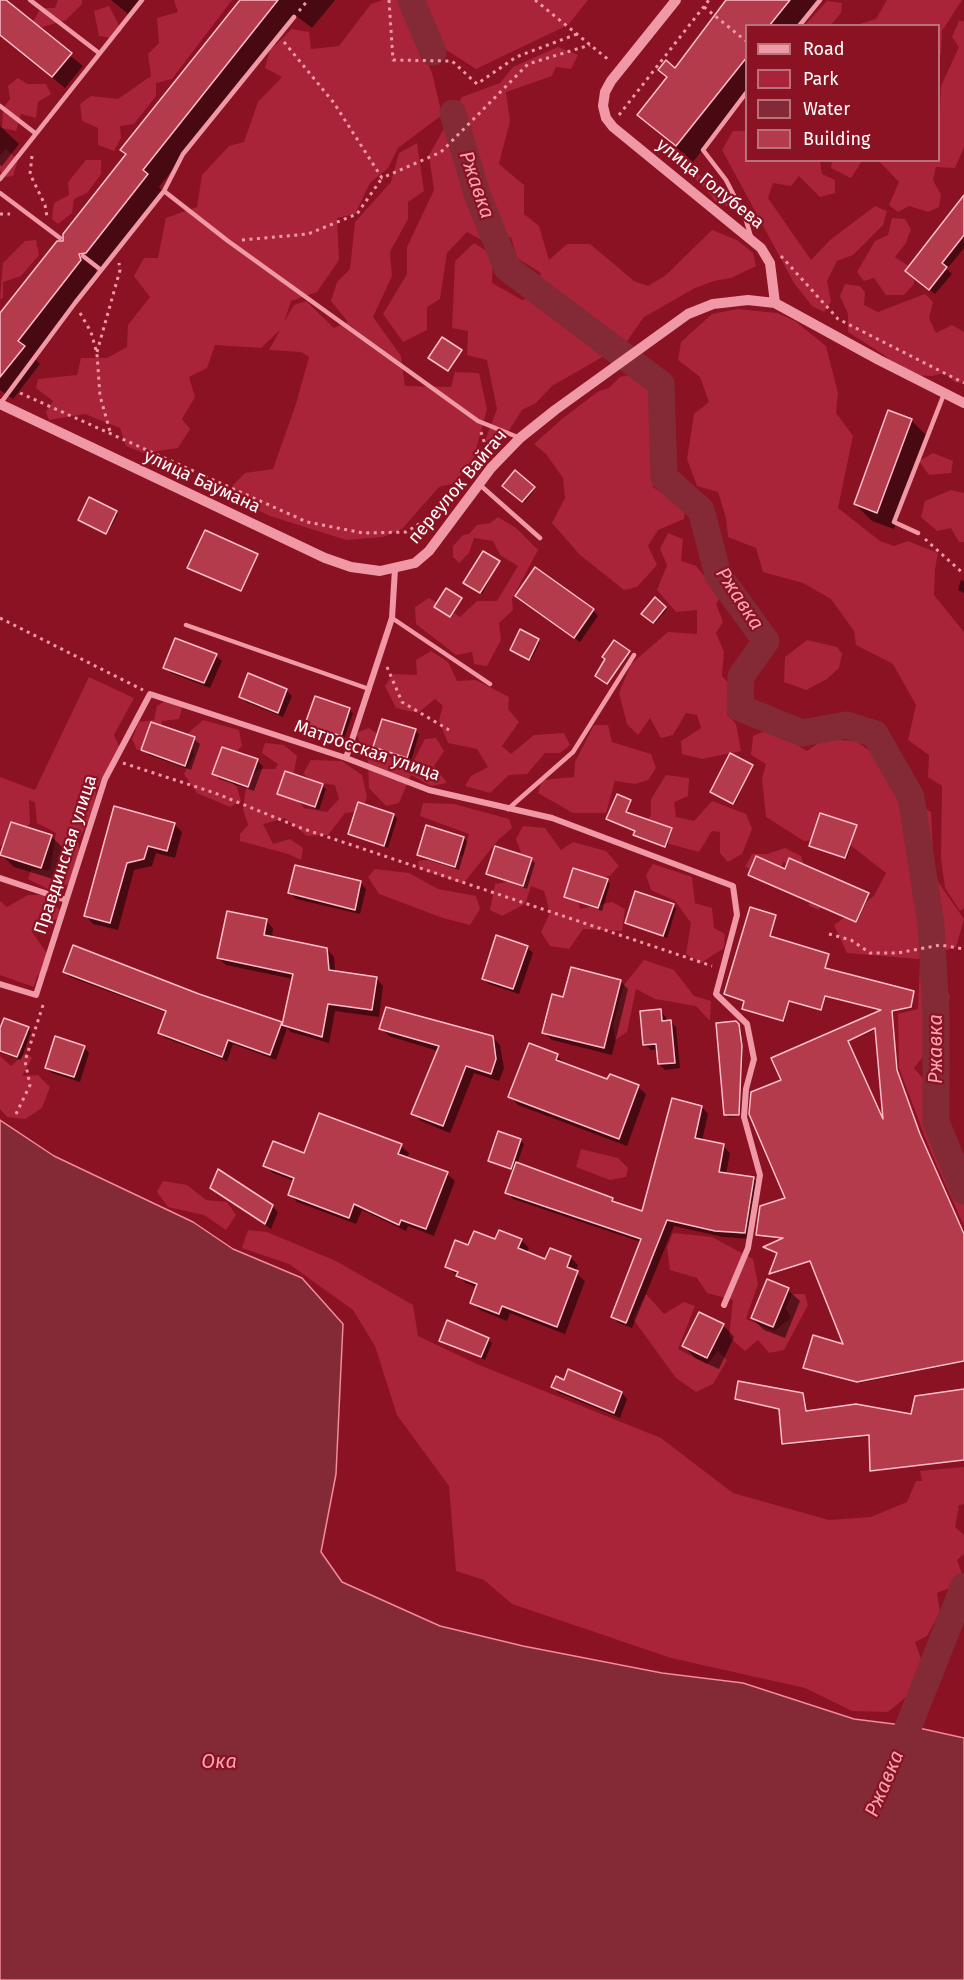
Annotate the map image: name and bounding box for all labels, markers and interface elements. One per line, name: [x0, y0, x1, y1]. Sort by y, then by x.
legend: [745, 24, 940, 162]
text: Road: [803, 38, 845, 60]
text: Park: [803, 68, 838, 90]
text: Water: [803, 98, 850, 120]
text: Building: [803, 128, 870, 150]
street label: улица Голубева: [652, 134, 768, 234]
water label: Ржавка: [453, 148, 499, 222]
street label: переулок Вайгач: [404, 425, 512, 549]
street label: улица Баумана: [140, 446, 264, 518]
water label: Ржавка: [710, 563, 768, 635]
street label: Матросская улица: [291, 716, 443, 786]
street label: Правдинская улица: [30, 773, 102, 937]
water label: Ржавка: [924, 1014, 948, 1084]
water label: Ржавка: [860, 1747, 910, 1821]
water label: Ока: [201, 1750, 237, 1774]

